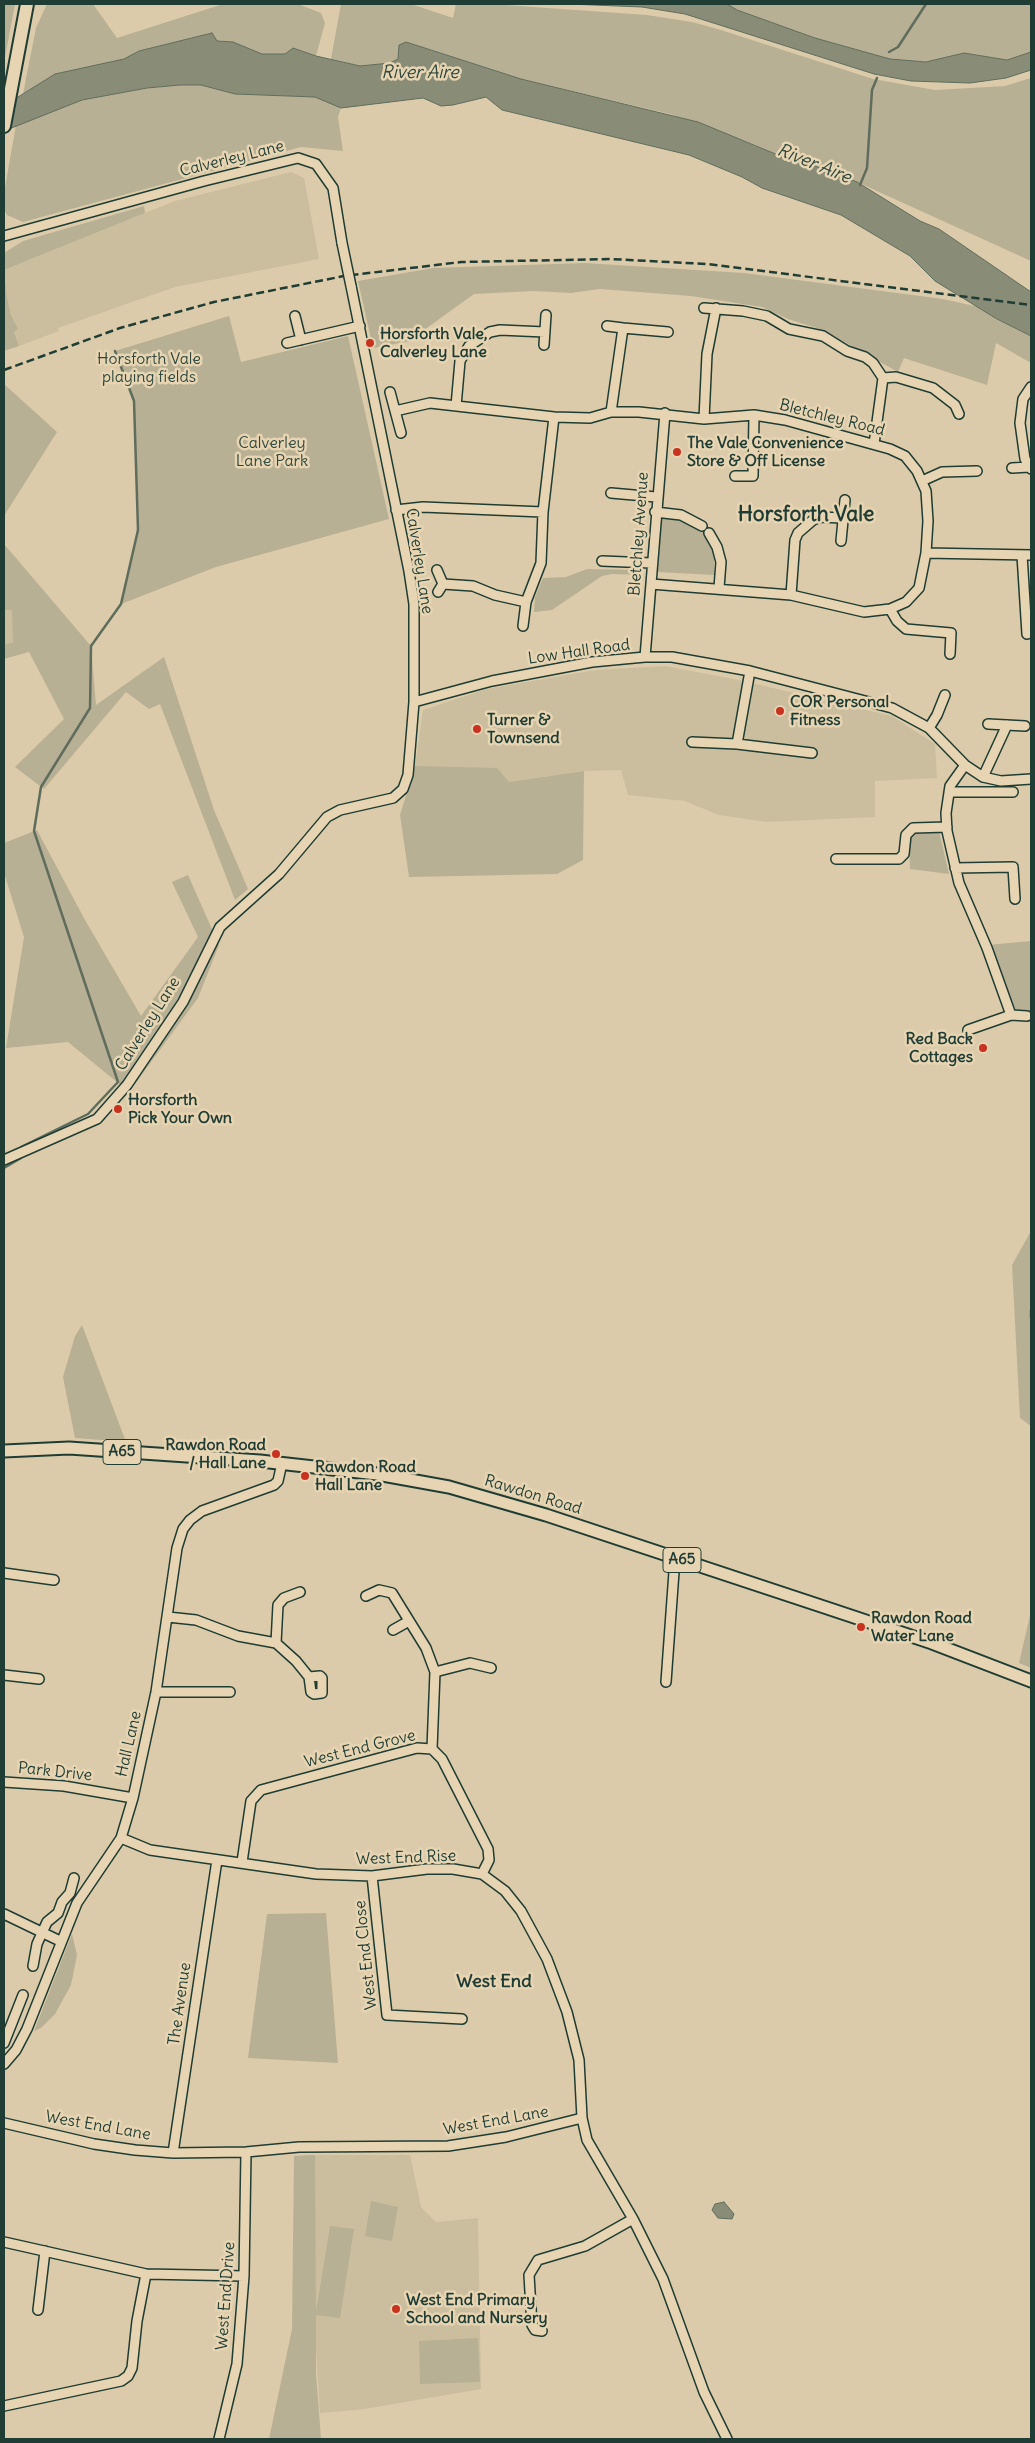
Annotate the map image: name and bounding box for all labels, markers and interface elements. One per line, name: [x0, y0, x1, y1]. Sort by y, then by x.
water label: River Aire: [381, 62, 459, 84]
street label: Calverley Lane: [178, 137, 286, 181]
water label: River Aire: [774, 139, 854, 189]
place label: Horsforth Vale, Calverley Lane: [380, 324, 487, 362]
marker: Horsforth Vale, Calverley Lane: [364, 337, 376, 349]
park label: Horsforth Vale playing fields: [97, 349, 201, 387]
street label: Bletchley Road: [777, 396, 887, 440]
park label: Calverley Lane Park: [236, 433, 308, 471]
place label: The Vale Convenience Store & Off License: [687, 433, 844, 471]
marker: The Vale Convenience Store & Off License: [671, 446, 683, 458]
street label: Bletchley Avenue: [625, 471, 653, 597]
district label: Horsforth Vale: [738, 502, 874, 528]
street label: Calverley Lane: [401, 507, 437, 615]
street label: Low Hall Road: [527, 635, 631, 669]
place label: COR Personal Fitness: [790, 692, 889, 730]
marker: COR Personal Fitness: [774, 705, 786, 717]
place label: Turner & Townsend: [487, 710, 560, 748]
marker: Turner & Townsend: [471, 723, 483, 735]
street label: Calverley Lane: [112, 974, 184, 1074]
place label: Red Back Cottages: [905, 1029, 973, 1067]
marker: Red Back Cottages: [977, 1042, 989, 1054]
place label: Horsforth Pick Your Own: [128, 1090, 232, 1128]
marker: Horsforth Pick Your Own: [112, 1103, 124, 1115]
place label: Rawdon Road / Hall Lane: [165, 1435, 266, 1473]
road number: A65: [103, 1440, 141, 1464]
marker: Rawdon Road / Hall Lane: [270, 1448, 282, 1460]
place label: Rawdon Road Hall Lane: [315, 1457, 416, 1495]
marker: Rawdon Road Hall Lane: [299, 1470, 311, 1482]
street label: Rawdon Road: [482, 1471, 584, 1519]
road number: A65: [663, 1548, 701, 1572]
place label: Rawdon Road Water Lane: [871, 1608, 972, 1646]
marker: Rawdon Road Water Lane: [855, 1621, 867, 1633]
street label: Hall Lane: [112, 1709, 146, 1779]
street label: West End Grove: [302, 1726, 418, 1772]
street label: Park Drive: [17, 1759, 93, 1785]
street label: West End Rise: [355, 1847, 457, 1869]
street label: West End Close: [351, 1899, 381, 2011]
street label: The Avenue: [165, 1961, 195, 2047]
district label: West End: [456, 1971, 532, 1993]
street label: West End Lane: [442, 2102, 550, 2140]
street label: West End Lane: [44, 2107, 152, 2145]
street label: West End Drive: [213, 2241, 239, 2351]
place label: West End Primary School and Nursery: [406, 2290, 548, 2328]
marker: West End Primary School and Nursery: [390, 2303, 402, 2315]

